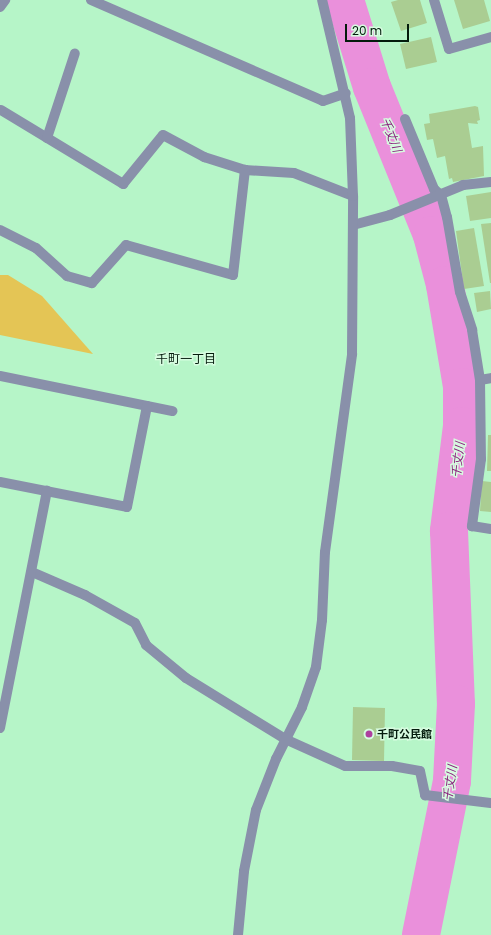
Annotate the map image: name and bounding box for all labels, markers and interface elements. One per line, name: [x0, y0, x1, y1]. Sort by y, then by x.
scale bar: [347, 16, 411, 42]
text: 20 m: [352, 22, 382, 39]
water label: 千丈川: [378, 116, 404, 154]
district label: 千町一丁目: [156, 352, 216, 366]
water label: 千丈川: [449, 441, 467, 479]
place label: 千町公民館: [377, 727, 432, 741]
marker: 千町公民館: [364, 729, 374, 739]
water label: 千丈川: [440, 764, 460, 802]

